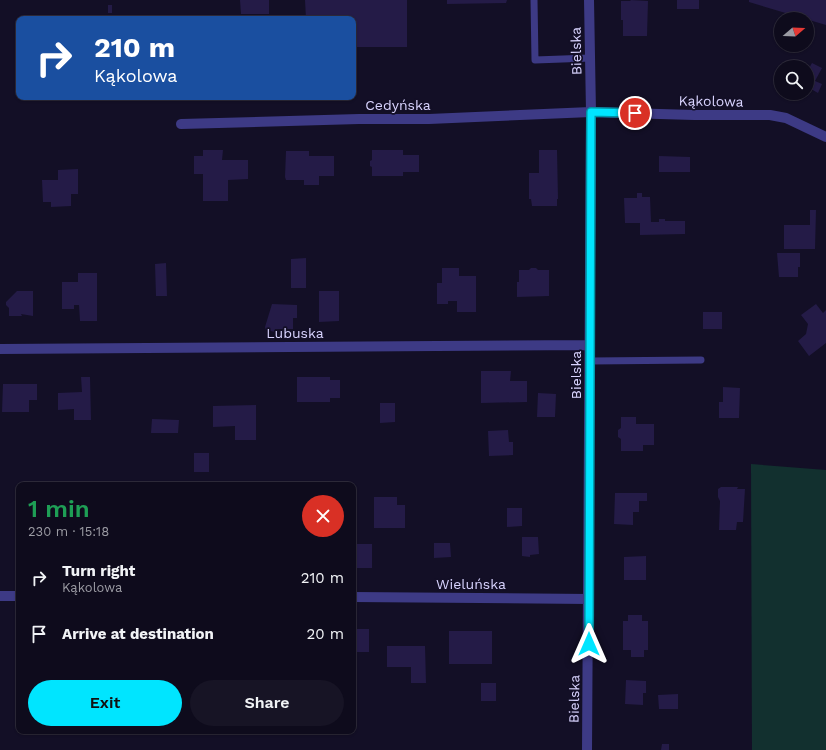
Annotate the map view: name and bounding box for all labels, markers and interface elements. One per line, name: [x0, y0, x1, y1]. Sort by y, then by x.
north arrow: [774, 12, 814, 52]
map controls: [774, 12, 814, 100]
street label: Bielska: [568, 27, 584, 75]
text: 210 m: [94, 31, 175, 64]
icon: right: [28, 32, 80, 84]
button: search: [774, 60, 814, 100]
text: Kąkolowa: [94, 65, 177, 86]
street label: Kąkolowa: [678, 92, 744, 110]
pin: [618, 96, 652, 130]
street label: Cedyńska: [365, 97, 431, 113]
icon: arrive: [624, 102, 646, 124]
street label: Lubuska: [266, 325, 324, 341]
street label: Bielska: [568, 351, 584, 399]
text: 1 min: [28, 495, 90, 523]
button: close: [302, 495, 344, 537]
text: 230 m · 15:18: [28, 524, 109, 539]
text: Turn right: [62, 562, 135, 580]
icon: right: [28, 567, 50, 589]
text: 210 m: [301, 569, 344, 587]
street label: Wieluńska: [436, 576, 506, 592]
text: Kąkolowa: [62, 580, 122, 595]
icon: arrive: [28, 623, 50, 645]
position arrow: [568, 623, 610, 665]
text: Arrive at destination: [62, 625, 214, 643]
text: 20 m: [307, 625, 344, 643]
street label: Bielska: [566, 675, 582, 723]
button: Exit: [28, 680, 182, 726]
button: Share: [190, 680, 344, 726]

